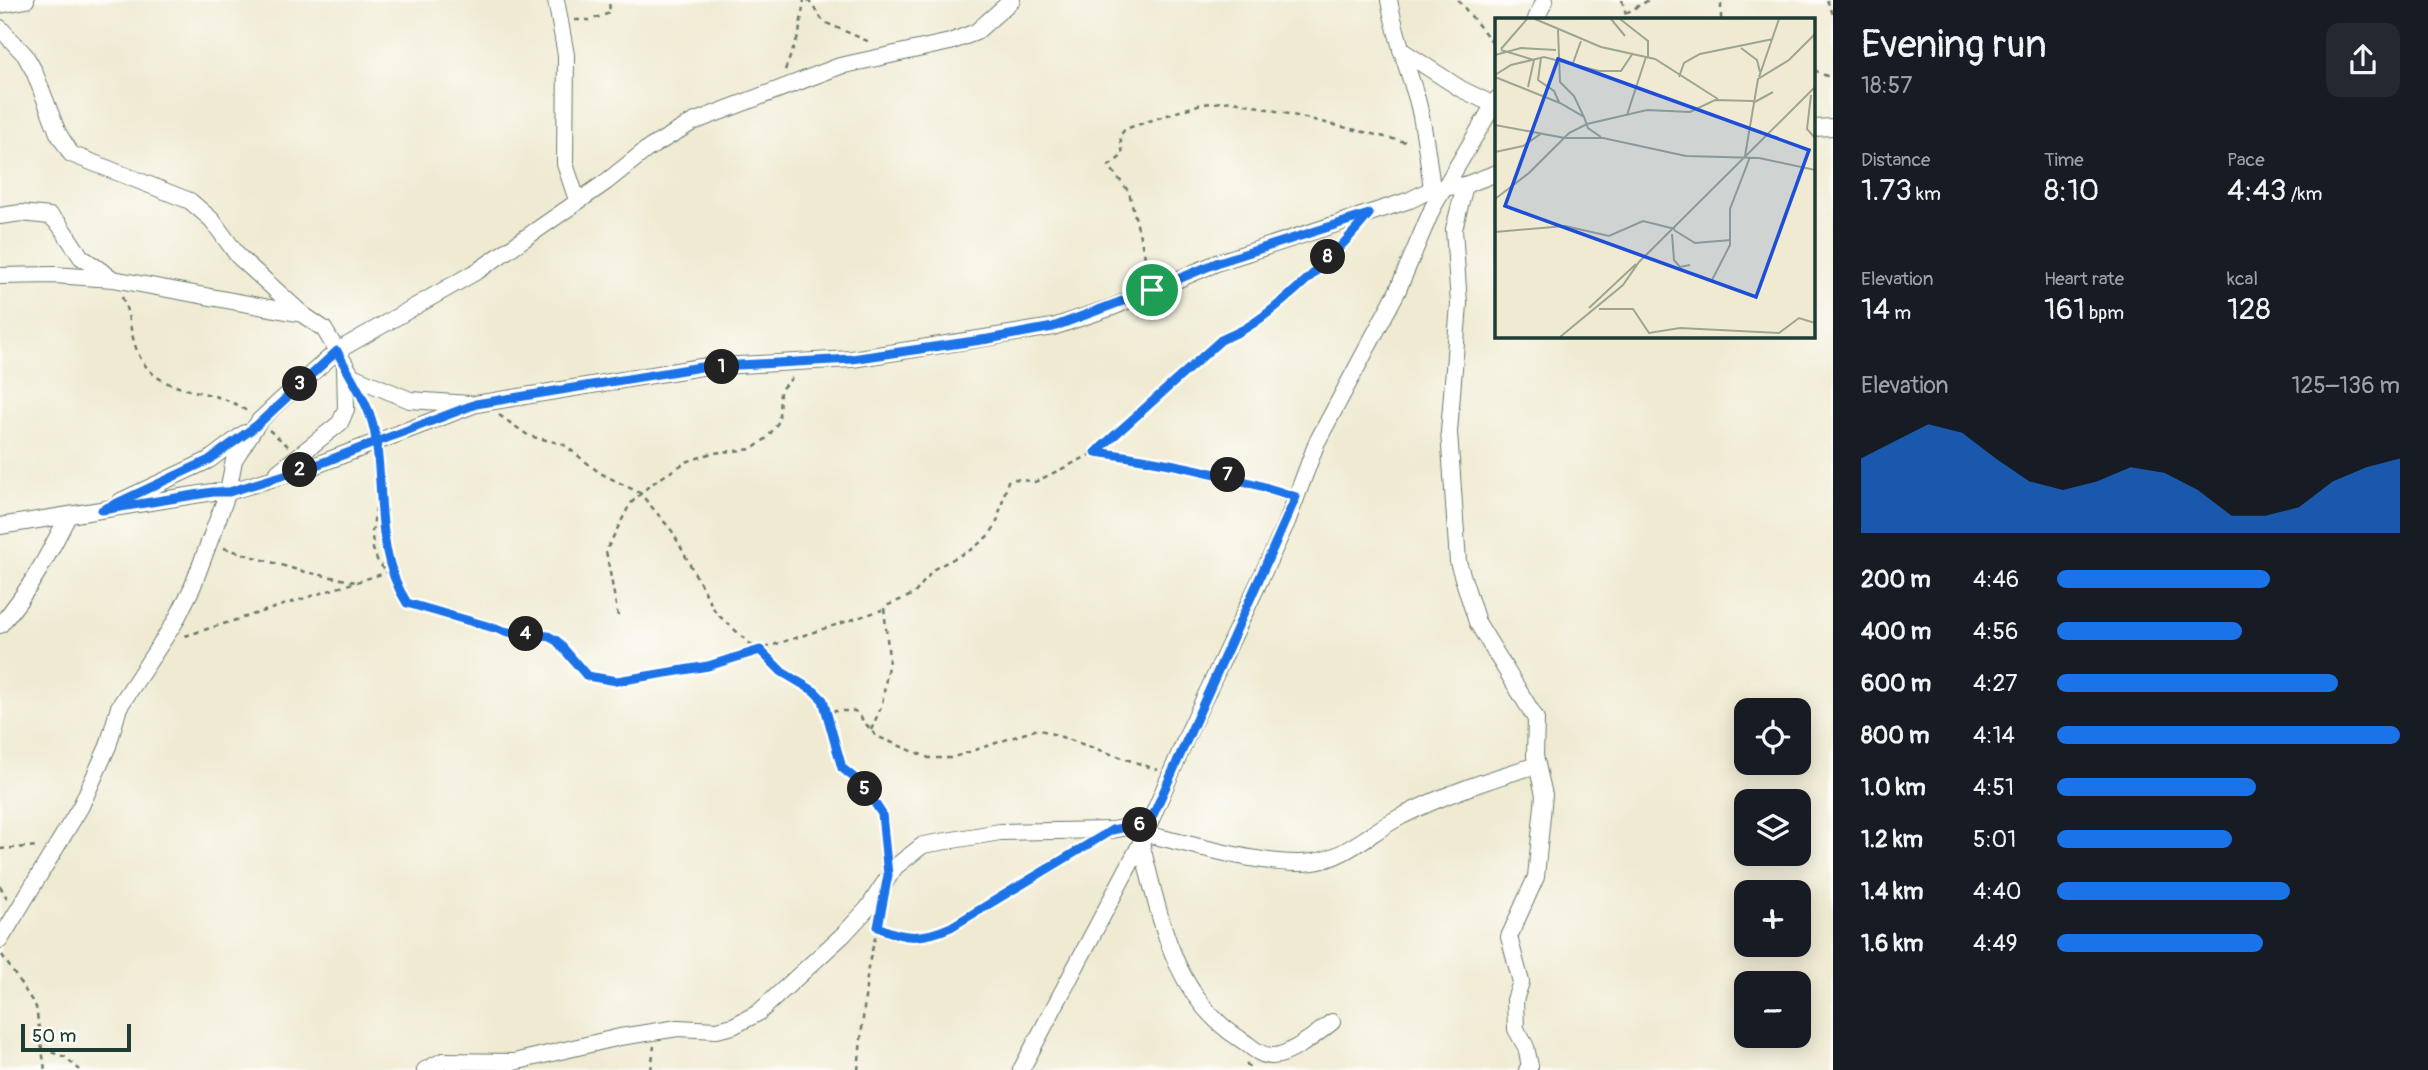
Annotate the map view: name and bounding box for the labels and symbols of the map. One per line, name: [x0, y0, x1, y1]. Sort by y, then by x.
inset map: [1495, 18, 1815, 338]
pin: 8: [1310, 240, 1346, 274]
pin: [1122, 260, 1182, 320]
pin: 1: [704, 350, 740, 384]
pin: 3: [282, 366, 318, 402]
pin: 2: [282, 452, 318, 488]
pin: 7: [1210, 458, 1246, 492]
pin: 4: [508, 616, 544, 652]
pin: 5: [848, 772, 882, 806]
pin: 6: [1122, 808, 1158, 842]
scale bar: [21, 1021, 131, 1053]

